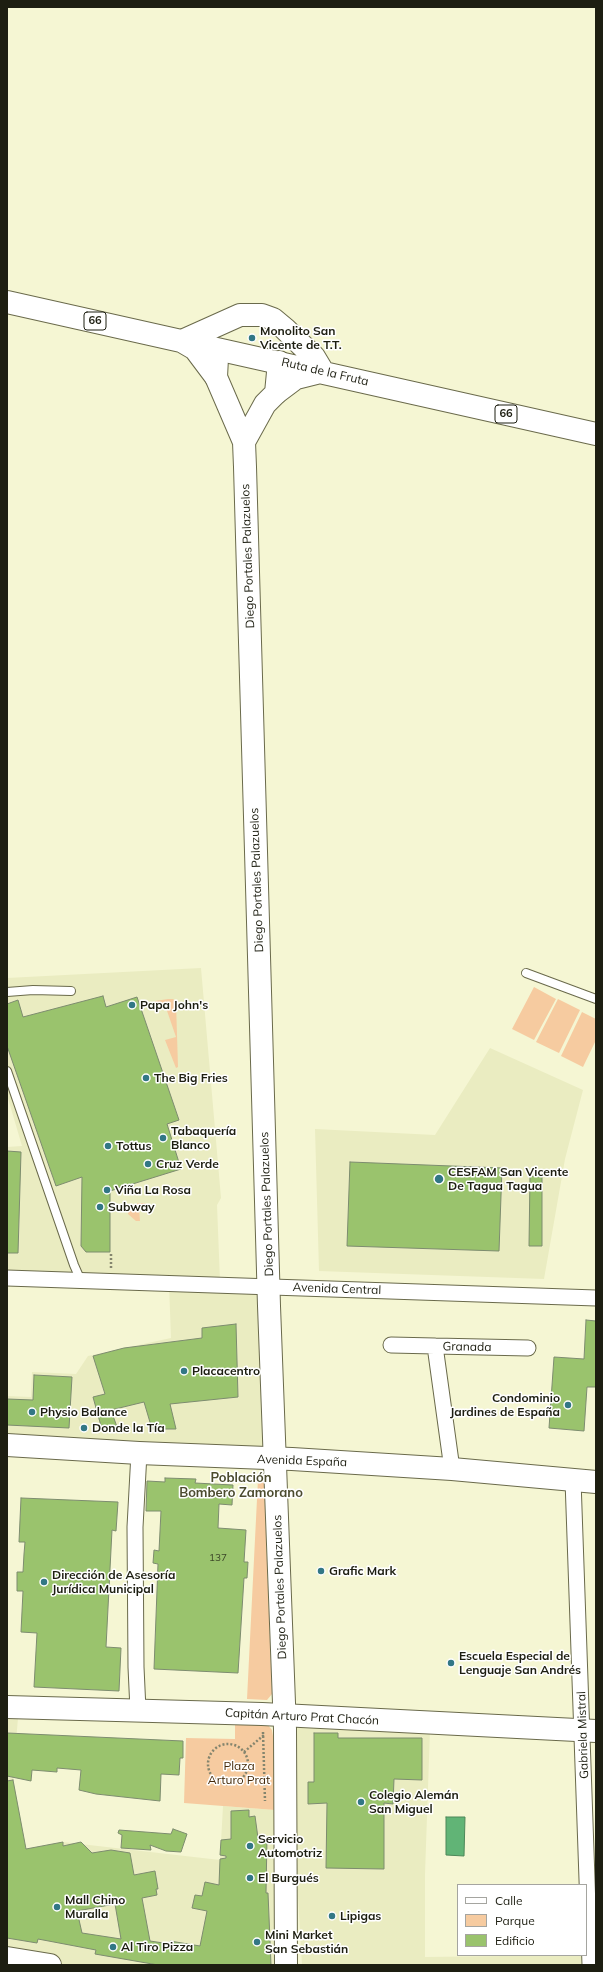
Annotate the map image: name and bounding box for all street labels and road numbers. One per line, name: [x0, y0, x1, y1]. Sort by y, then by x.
road number: 66: [84, 312, 106, 330]
street label: Ruta de la Fruta: [280, 355, 370, 389]
road number: 66: [495, 405, 517, 423]
street label: Diego Portales Palazuelos: [238, 483, 258, 629]
street label: Diego Portales Palazuelos: [247, 807, 267, 953]
street label: Diego Portales Palazuelos: [257, 1131, 277, 1277]
street label: Avenida Central: [292, 1280, 382, 1298]
street label: Granada: [442, 1339, 492, 1355]
street label: Avenida España: [257, 1452, 347, 1470]
street label: Diego Portales Palazuelos: [270, 1514, 290, 1660]
street label: Gabriela Mistral: [574, 1691, 592, 1779]
street label: Capitán Arturo Prat Chacón: [225, 1706, 379, 1728]

